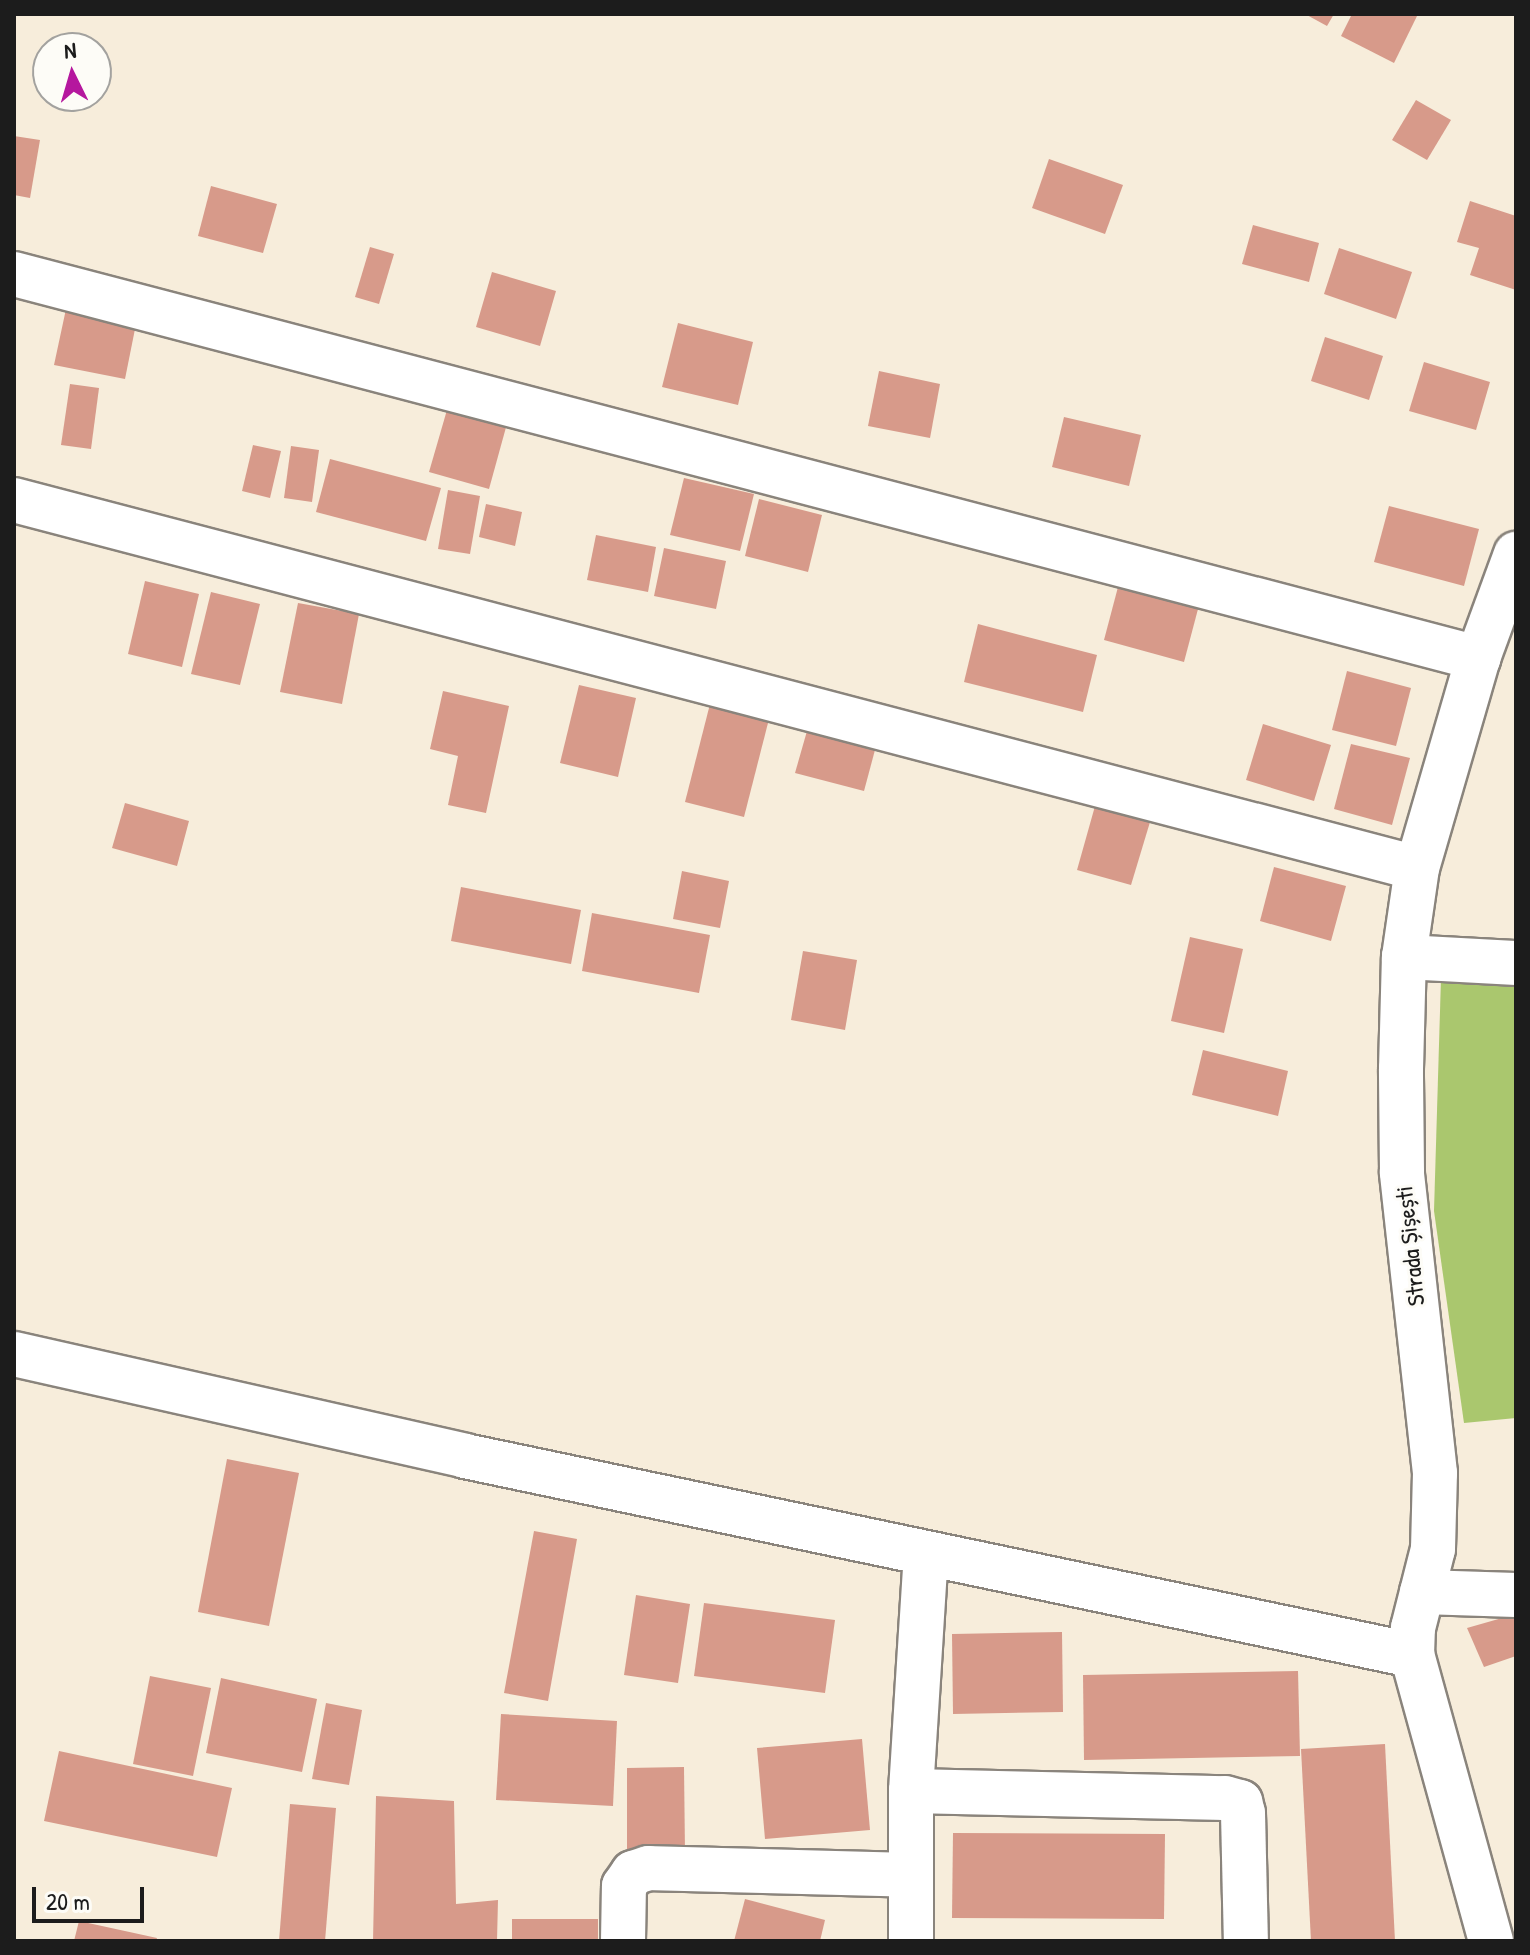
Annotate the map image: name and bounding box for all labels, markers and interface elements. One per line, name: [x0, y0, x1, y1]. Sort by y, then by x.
north arrow: [32, 32, 112, 112]
text: N: [63, 35, 77, 66]
street label: Strada Șișești: [1389, 1185, 1431, 1307]
scale bar: [36, 1871, 148, 1921]
text: 20 m: [46, 1885, 90, 1917]

